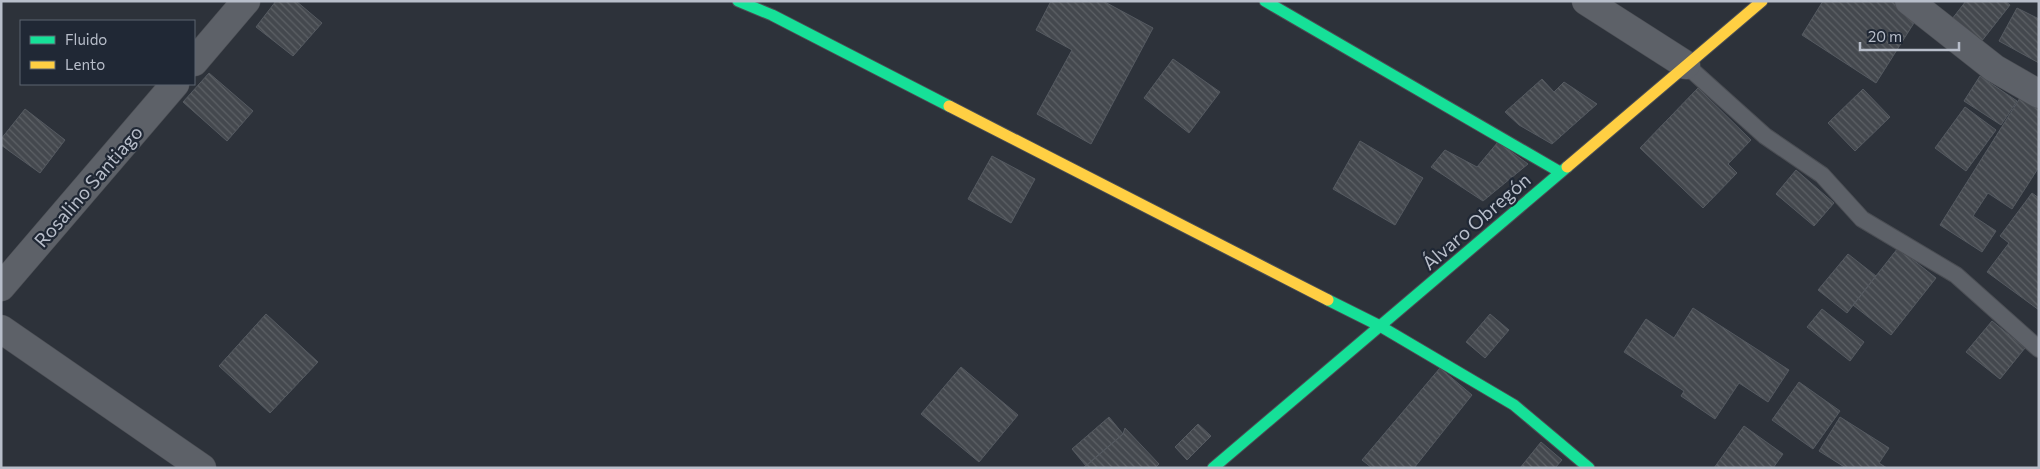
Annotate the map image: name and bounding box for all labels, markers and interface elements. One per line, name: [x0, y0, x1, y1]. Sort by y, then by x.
legend: [20, 20, 195, 85]
scale bar: [1860, 20, 1959, 52]
text: 20 m: [1868, 27, 1902, 45]
text: Fluido: [65, 30, 107, 48]
text: Lento: [65, 55, 105, 73]
street label: Rosalino Santiago: [29, 121, 147, 251]
street label: Álvaro Obregón: [1417, 168, 1535, 274]

